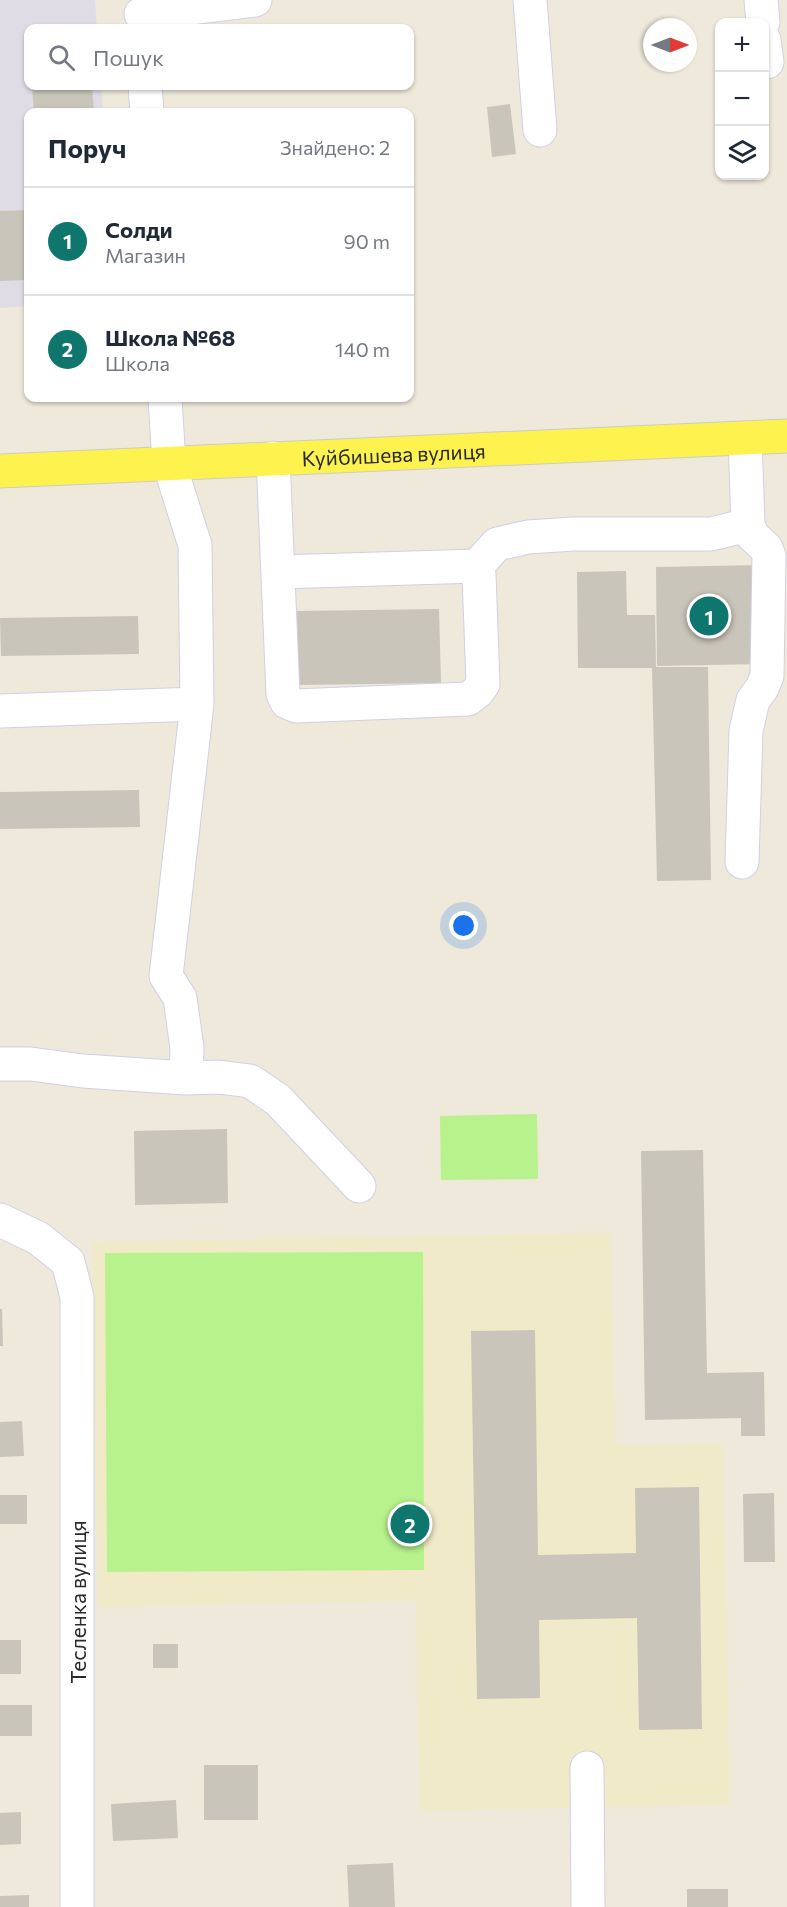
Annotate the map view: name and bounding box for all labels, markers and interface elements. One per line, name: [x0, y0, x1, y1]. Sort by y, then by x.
north arrow: [643, 18, 697, 72]
map controls: [715, 18, 769, 180]
button: +: [715, 18, 769, 72]
search box: [24, 24, 414, 90]
icon: search: [45, 41, 78, 74]
text: Пошук: [93, 44, 164, 71]
button: −: [715, 72, 769, 126]
button: layers: [715, 126, 769, 180]
text: Поруч: [48, 132, 126, 163]
text: Знайдено: 2: [280, 135, 390, 159]
text: Солди: [105, 216, 173, 243]
text: 1: [63, 229, 72, 253]
text: 90 m: [344, 229, 390, 253]
text: Магазин: [105, 243, 186, 267]
text: Школа №68: [105, 324, 235, 351]
text: 2: [62, 337, 73, 361]
text: 140 m: [335, 337, 390, 361]
text: Школа: [105, 351, 170, 375]
street label: Куйбишева вулиця: [301, 437, 486, 470]
pin: 1: [690, 594, 728, 638]
your location: [449, 911, 478, 940]
pin: 2: [390, 1502, 430, 1546]
street label: Тесленка вулиця: [65, 1520, 90, 1684]

